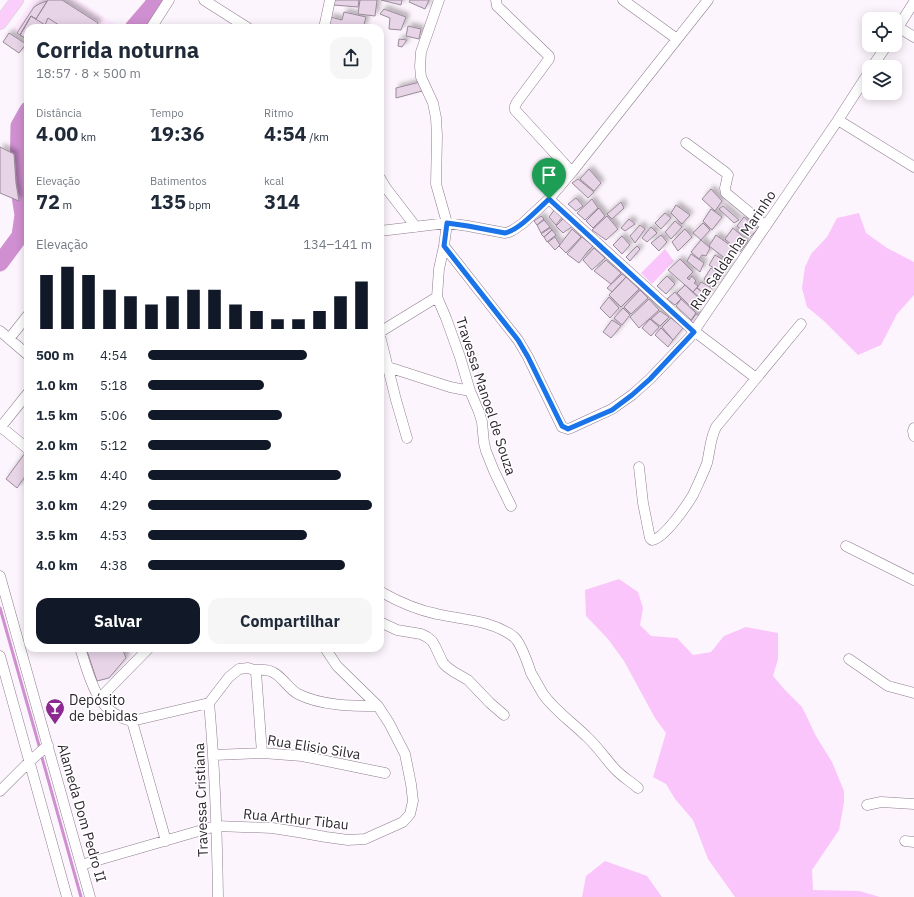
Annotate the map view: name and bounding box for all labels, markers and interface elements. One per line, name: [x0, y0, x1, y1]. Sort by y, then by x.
map controls: [862, 12, 902, 100]
button: locate: [862, 12, 902, 52]
text: Corrida noturna: [36, 35, 199, 64]
button: share: [330, 37, 372, 79]
button: layers: [862, 60, 902, 100]
text: 18:57 · 8 × 500 m: [36, 65, 141, 82]
text: Distância: [36, 106, 82, 120]
text: Tempo: [150, 106, 184, 120]
text: Ritmo: [264, 106, 293, 120]
text: 4.00: [36, 120, 78, 147]
text: 19:36: [150, 120, 205, 147]
text: 4:54: [264, 120, 307, 147]
text: km: [78, 130, 96, 144]
text: /km: [307, 130, 329, 144]
pin: [532, 158, 566, 199]
icon: arrive: [538, 164, 560, 186]
text: Elevação: [36, 174, 80, 188]
text: Batimentos: [150, 174, 207, 188]
text: kcal: [264, 174, 284, 188]
street label: Rua Saldanha Marinho: [686, 187, 780, 313]
text: 72: [36, 188, 60, 215]
text: 135: [150, 188, 186, 215]
text: 314: [264, 188, 300, 215]
text: m: [60, 198, 72, 212]
text: bpm: [186, 198, 211, 212]
text: Elevação: [36, 236, 88, 253]
text: 134–141 m: [303, 236, 372, 253]
street label: Travessa Manoel de Souza: [452, 315, 520, 478]
text: 500 m: [36, 347, 74, 364]
text: 4:54: [100, 347, 127, 364]
text: 1.0 km: [36, 377, 78, 394]
text: 5:18: [100, 377, 127, 394]
text: 1.5 km: [36, 407, 78, 424]
text: 5:06: [100, 407, 127, 424]
text: 2.0 km: [36, 437, 78, 454]
text: 5:12: [100, 437, 127, 454]
text: 2.5 km: [36, 467, 78, 484]
text: 4:40: [100, 467, 127, 484]
text: 3.0 km: [36, 497, 78, 514]
text: 4:29: [100, 497, 127, 514]
text: 3.5 km: [36, 527, 78, 544]
text: 4:53: [100, 527, 127, 544]
text: 4.0 km: [36, 557, 78, 574]
text: 4:38: [100, 557, 127, 574]
button: Salvar: [36, 598, 200, 644]
button: Compartilhar: [208, 598, 372, 644]
place label: Depósito de bebidas: [69, 691, 138, 725]
bar icon: Depósito de bebidas: [44, 697, 66, 725]
street label: Rua Elisio Silva: [266, 731, 362, 763]
street label: Alameda Dom Pedro II: [54, 742, 110, 884]
street label: Travessa Cristiana: [190, 742, 212, 857]
street label: Rua Arthur Tibau: [242, 804, 350, 834]

